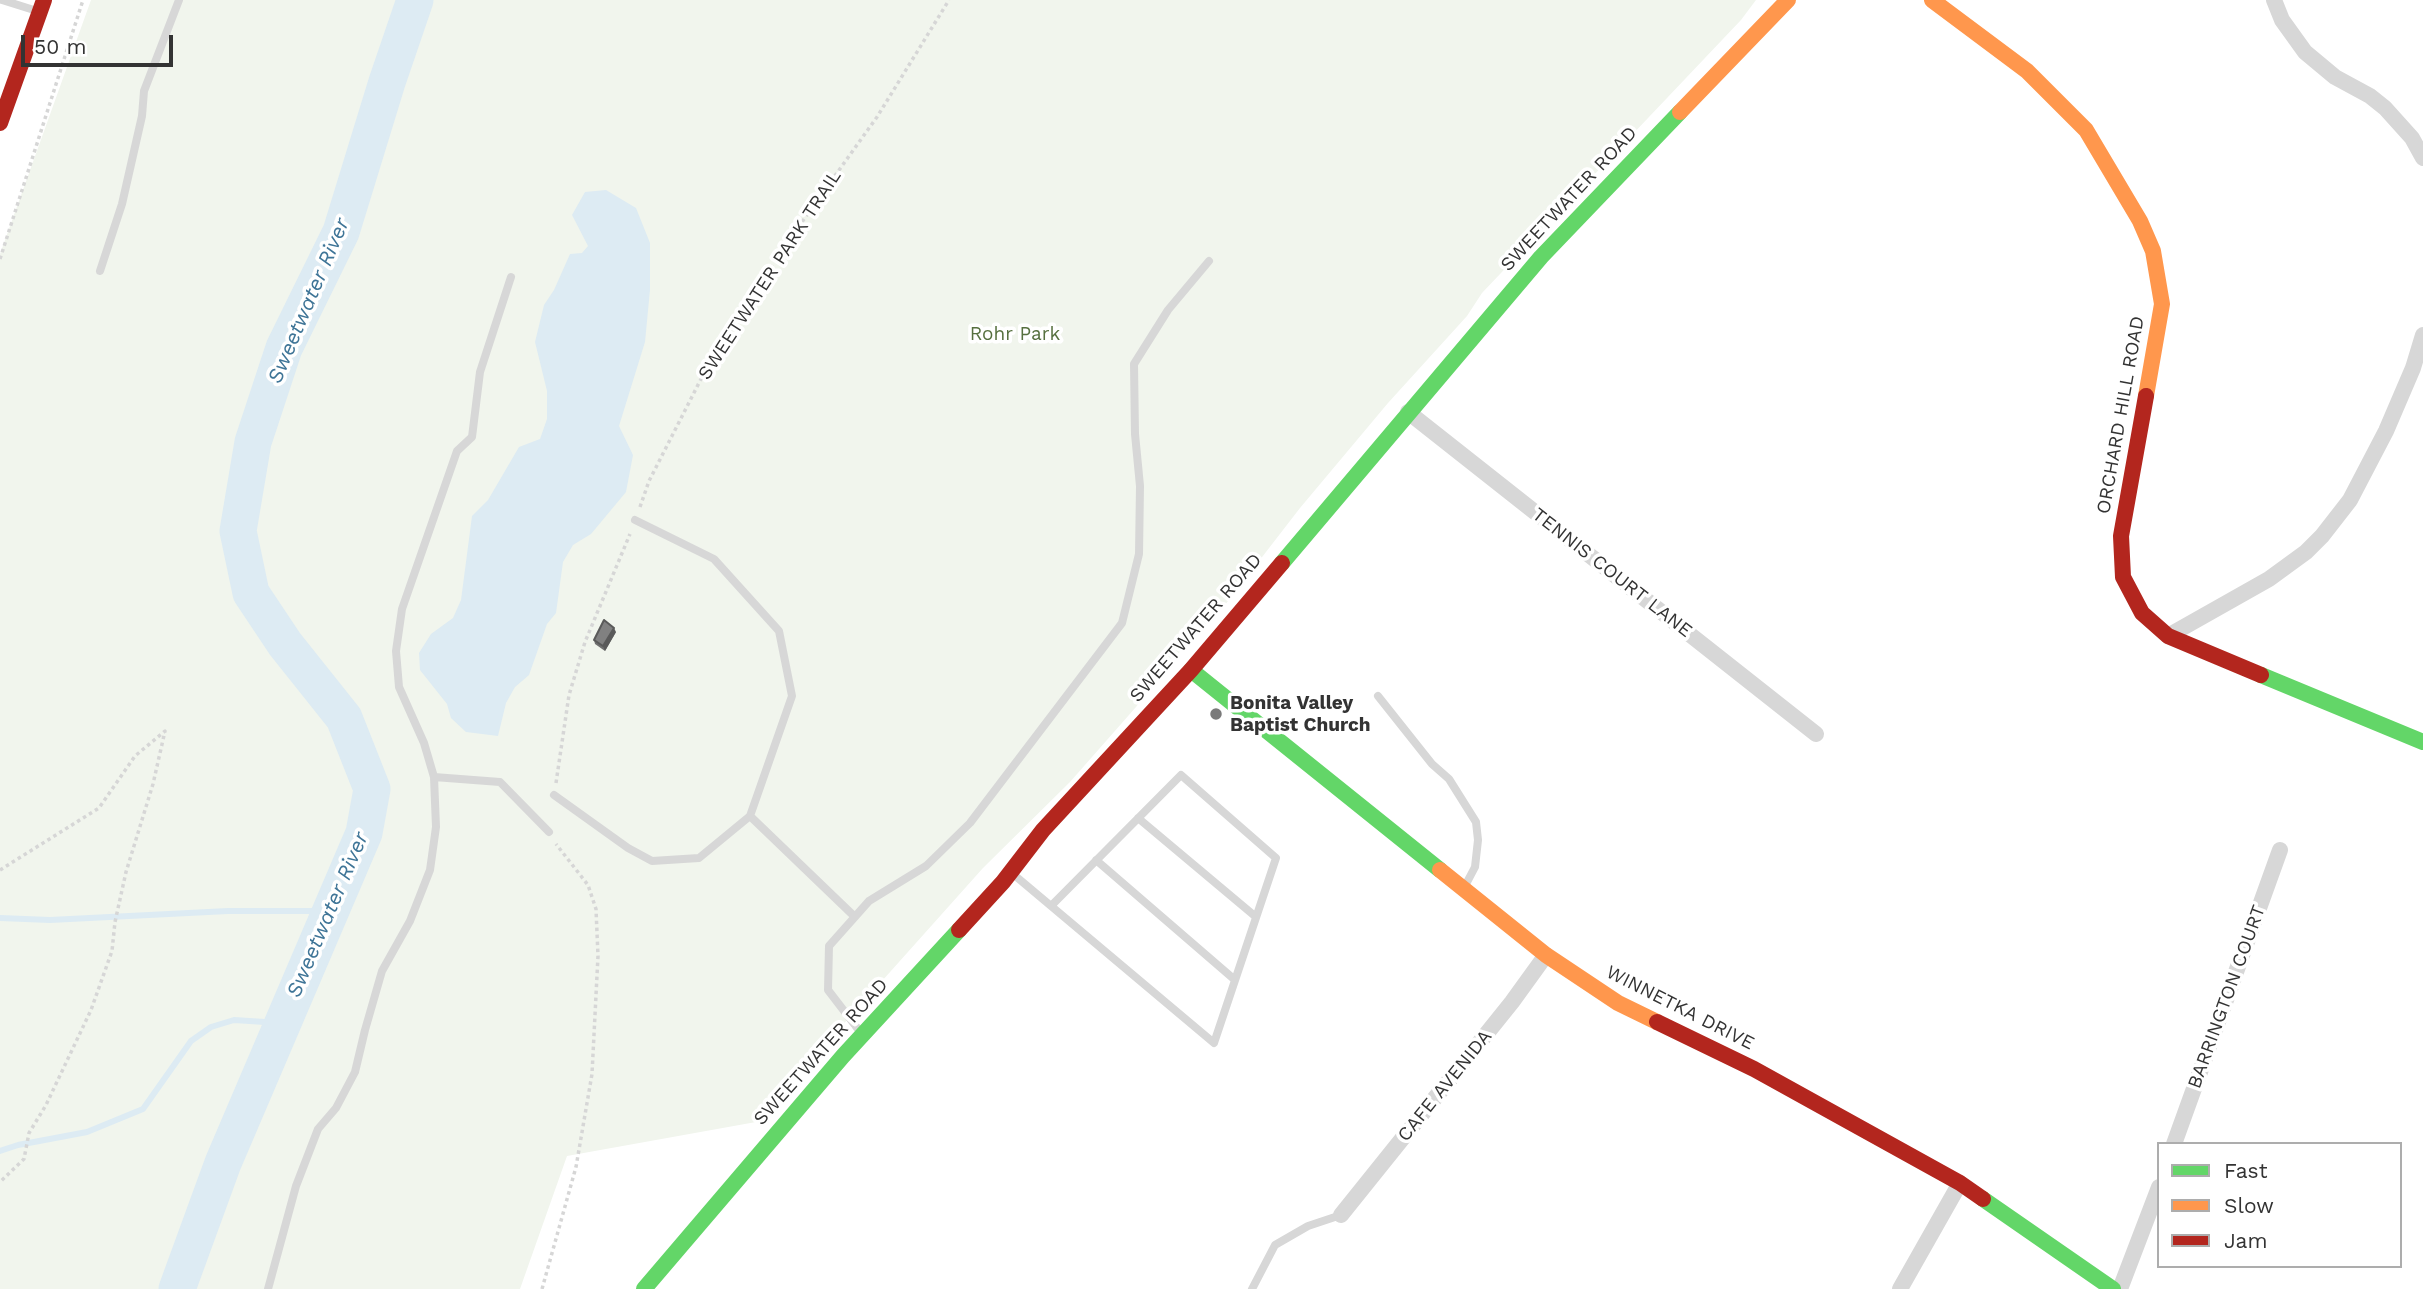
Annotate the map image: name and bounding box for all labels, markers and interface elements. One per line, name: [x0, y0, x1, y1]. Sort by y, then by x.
scale bar: [24, 21, 177, 65]
text: 50 m: [34, 34, 86, 59]
street label: SWEETWATER ROAD: [1496, 122, 1642, 276]
street label: SWEETWATER PARK TRAIL: [694, 166, 846, 384]
water label: Sweetwater River: [263, 215, 355, 387]
street label: ORCHARD HILL ROAD: [2092, 314, 2150, 516]
park label: Rohr Park: [970, 323, 1060, 345]
street label: TENNIS COURT LANE: [1528, 503, 1696, 643]
street label: SWEETWATER ROAD: [1125, 549, 1267, 707]
place label: Bonita Valley Baptist Church: [1230, 692, 1371, 736]
marker: Bonita Valley Baptist Church: [1208, 706, 1224, 722]
water label: Sweetwater River: [282, 829, 374, 1001]
street label: BARRINGTON COURT: [2183, 902, 2271, 1092]
street label: WINNETKA DRIVE: [1602, 961, 1758, 1055]
street label: SWEETWATER ROAD: [749, 974, 893, 1130]
street label: CAFE AVENIDA: [1393, 1026, 1497, 1146]
legend: [2157, 1142, 2402, 1268]
text: Fast: [2224, 1158, 2268, 1183]
text: Slow: [2224, 1193, 2274, 1218]
text: Jam: [2224, 1228, 2267, 1253]

